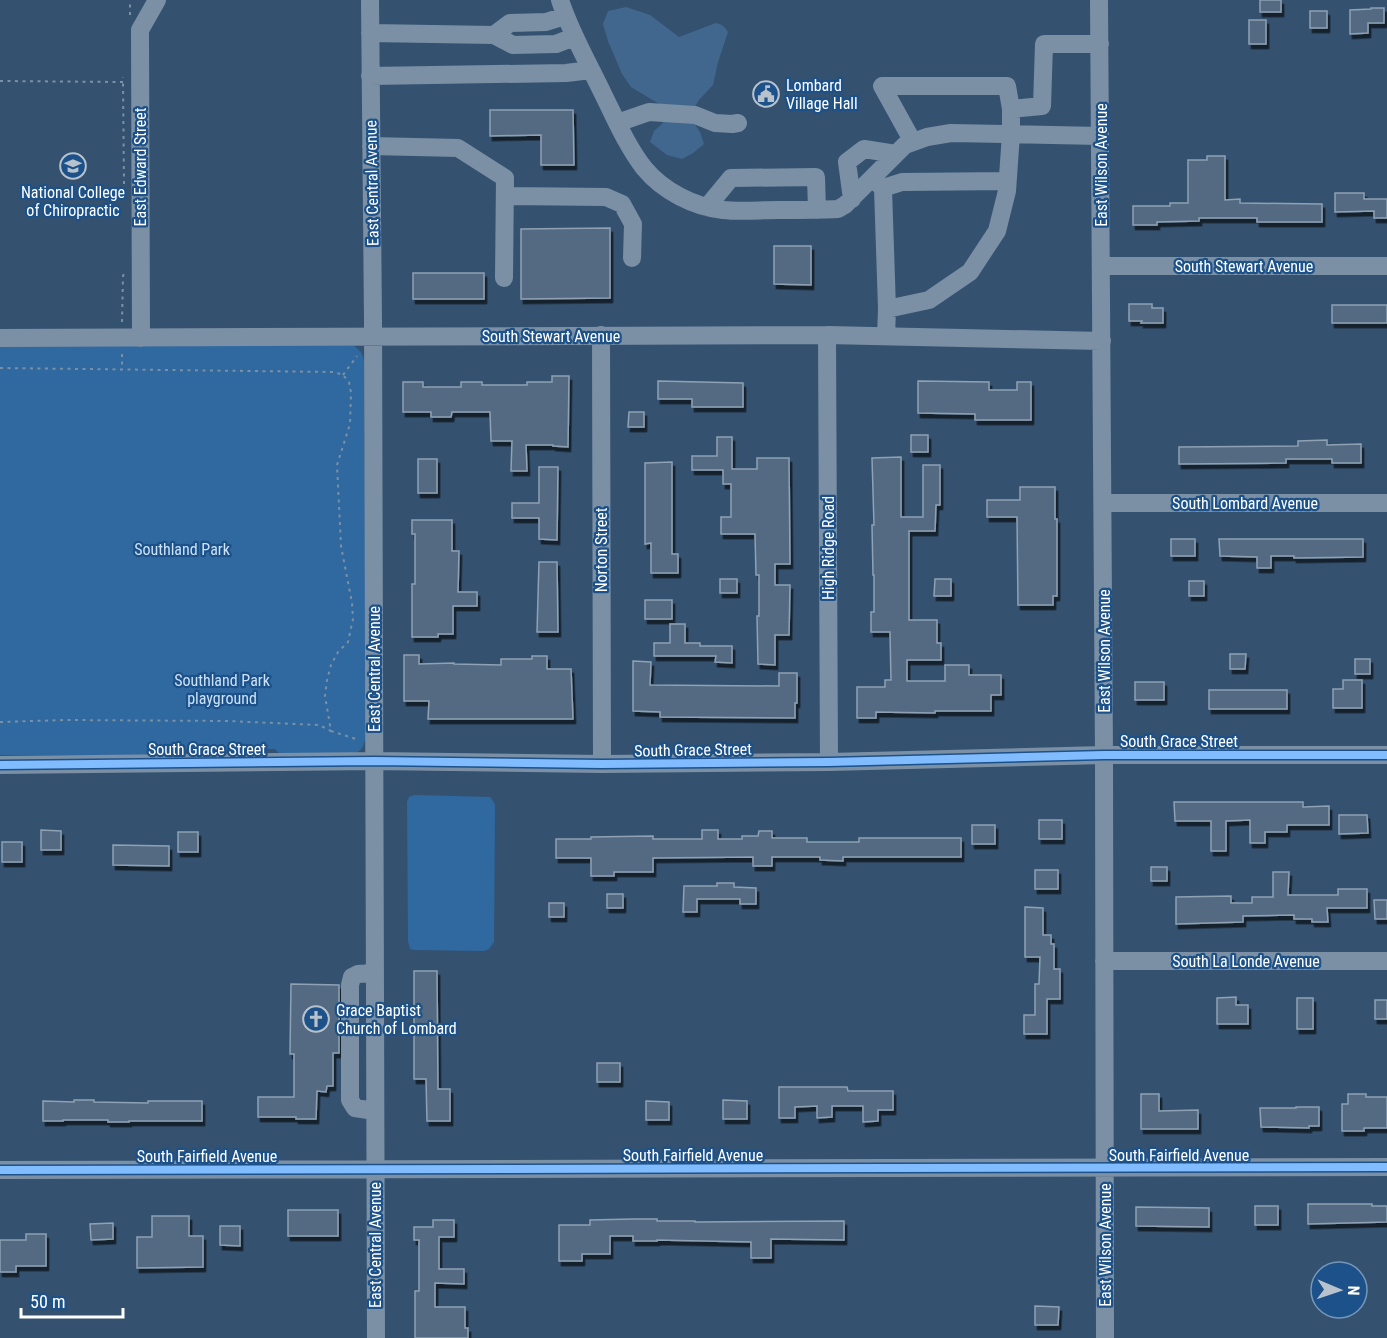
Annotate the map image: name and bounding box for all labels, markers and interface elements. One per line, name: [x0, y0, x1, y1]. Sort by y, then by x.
place label: Lombard Village Hall: [786, 76, 858, 113]
public building icon: Lombard Village Hall: [751, 79, 781, 109]
street label: East Wilson Avenue: [1092, 103, 1111, 227]
street label: East Edward Street: [131, 107, 150, 226]
street label: East Central Avenue: [361, 120, 383, 246]
school or university icon: National College of Chiropractic: [58, 151, 88, 181]
place label: National College of Chiropractic: [21, 183, 125, 220]
street label: South Stewart Avenue: [1175, 257, 1313, 276]
street label: South Stewart Avenue: [482, 327, 620, 346]
street label: South Lombard Avenue: [1172, 494, 1318, 513]
street label: High Ridge Road: [819, 496, 838, 600]
street label: Norton Street: [592, 507, 611, 592]
park label: Southland Park: [134, 540, 231, 559]
street label: East Wilson Avenue: [1095, 589, 1114, 713]
street label: East Central Avenue: [365, 606, 384, 732]
park label: Southland Park playground: [174, 671, 271, 708]
street label: South Grace Street: [1120, 732, 1238, 751]
street label: South Grace Street: [634, 739, 752, 761]
street label: South Grace Street: [148, 740, 266, 759]
street label: South La Londe Avenue: [1172, 952, 1320, 971]
place label: Grace Baptist Church of Lombard: [336, 1001, 457, 1038]
church icon: Grace Baptist Church of Lombard: [301, 1004, 331, 1034]
street label: South Fairfield Avenue: [623, 1146, 763, 1165]
street label: South Fairfield Avenue: [1109, 1146, 1249, 1165]
street label: South Fairfield Avenue: [137, 1147, 277, 1166]
street label: East Central Avenue: [366, 1182, 385, 1308]
street label: East Wilson Avenue: [1096, 1183, 1115, 1307]
north arrow: [1309, 1260, 1369, 1320]
scale bar: [21, 1281, 123, 1319]
text: N: [1344, 1285, 1363, 1296]
text: 50 m: [30, 1291, 65, 1312]

